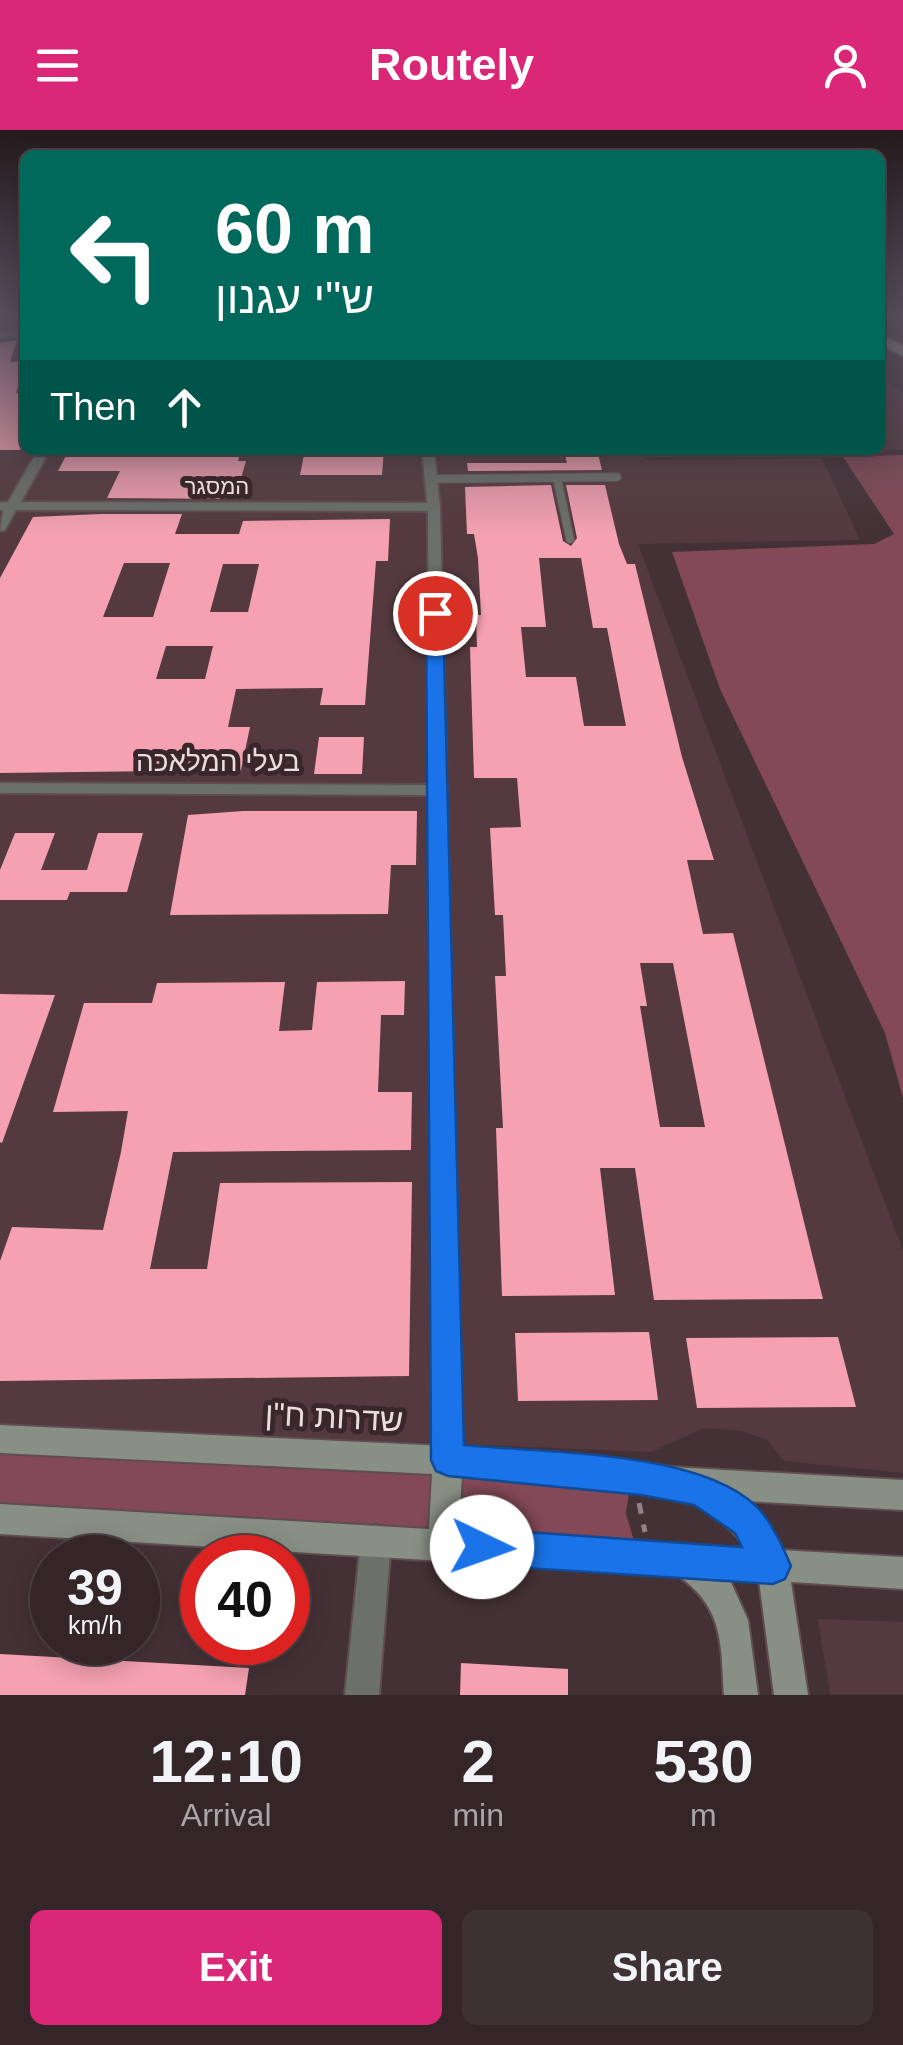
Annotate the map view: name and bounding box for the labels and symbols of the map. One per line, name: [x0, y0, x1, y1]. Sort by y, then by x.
street label: המסגר: [185, 474, 249, 499]
pin: [393, 571, 478, 656]
street label: בעלי המלאכה: [136, 746, 300, 777]
street label: שדרות ח"ן: [264, 1395, 404, 1439]
position arrow: [430, 1495, 534, 1599]
speed limit sign: 40: [180, 1535, 310, 1665]

